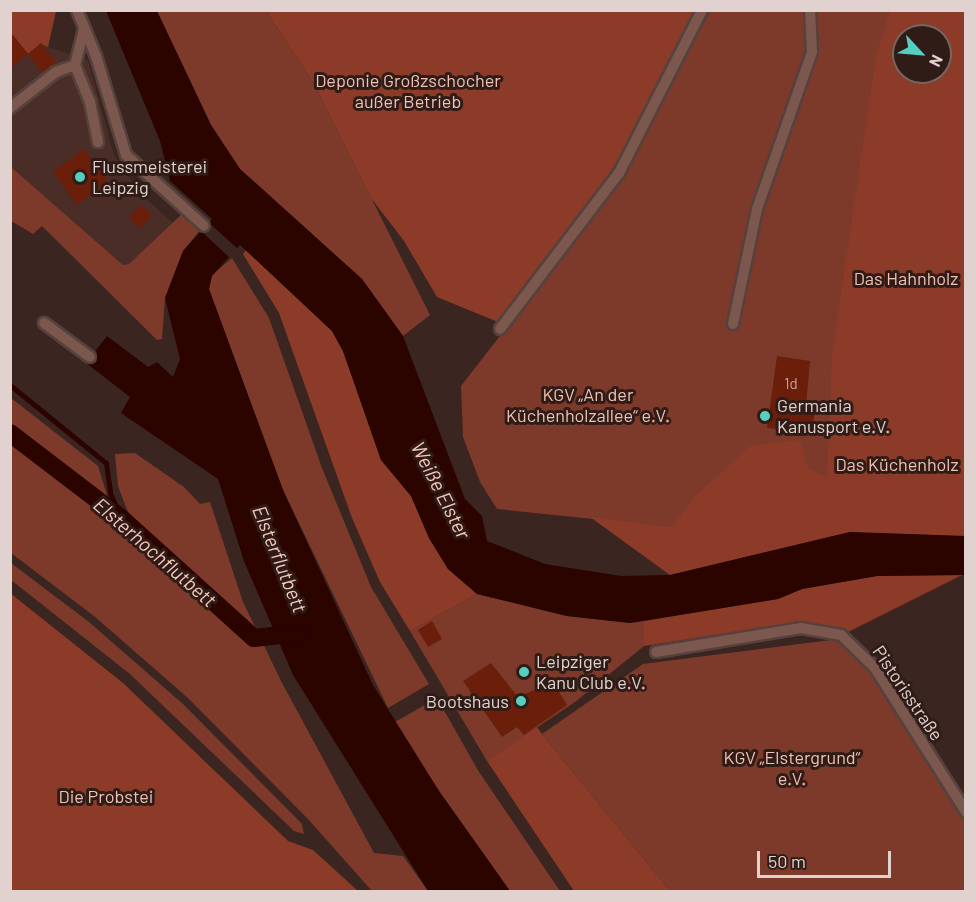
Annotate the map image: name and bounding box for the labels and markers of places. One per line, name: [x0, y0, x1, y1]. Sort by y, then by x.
place label: Flussmeisterei Leipzig: [92, 156, 207, 198]
marker: Flussmeisterei Leipzig: [73, 170, 87, 184]
place label: Germania Kanusport e.V.: [777, 395, 890, 438]
marker: Germania Kanusport e.V.: [758, 409, 772, 423]
place label: Leipziger Kanu Club e.V.: [536, 651, 646, 694]
marker: Leipziger Kanu Club e.V.: [517, 665, 531, 679]
place label: Bootshaus: [426, 690, 509, 712]
marker: Bootshaus: [514, 694, 528, 708]

